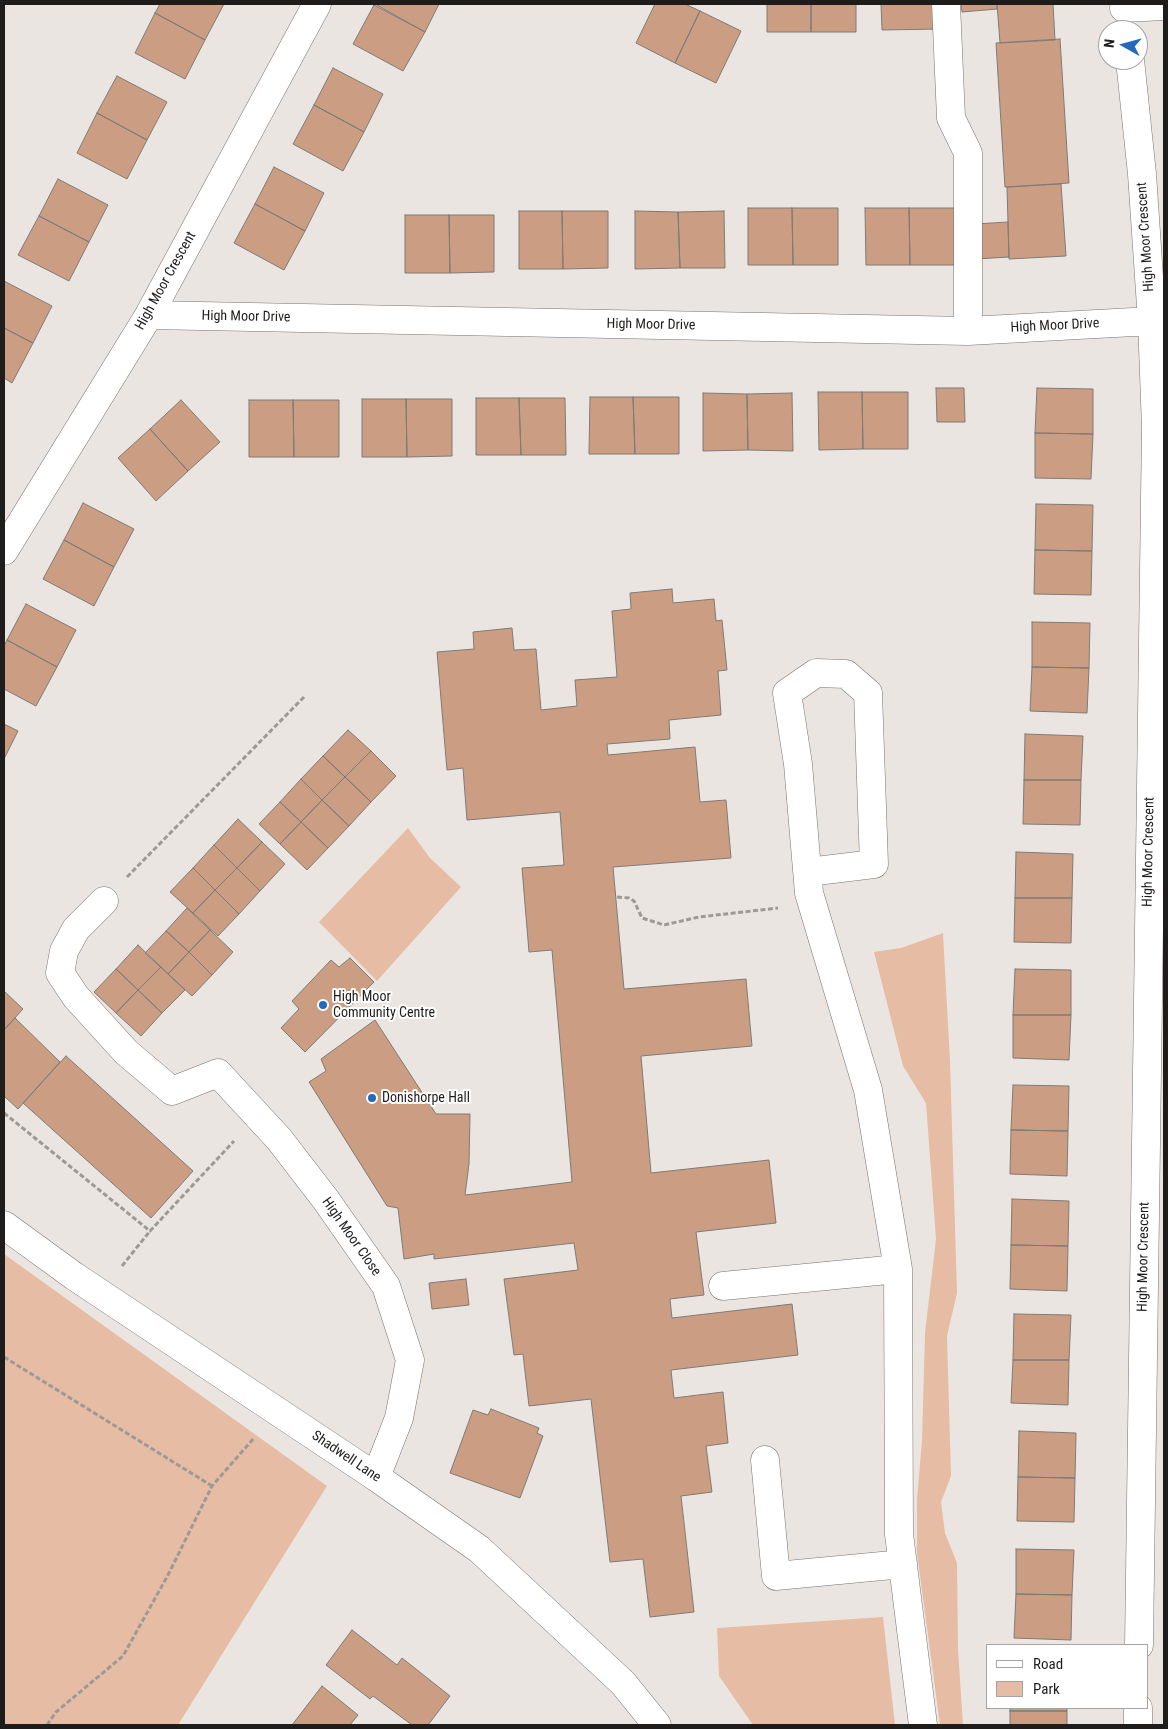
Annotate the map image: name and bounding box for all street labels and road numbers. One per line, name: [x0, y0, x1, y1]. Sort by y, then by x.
street label: High Moor Crescent: [1134, 182, 1158, 292]
street label: High Moor Crescent: [132, 229, 200, 333]
street label: High Moor Drive: [201, 308, 291, 326]
street label: High Moor Drive: [1010, 315, 1100, 337]
street label: High Moor Drive: [606, 316, 696, 334]
street label: High Moor Crescent: [1140, 797, 1158, 907]
street label: High Moor Close: [318, 1194, 384, 1280]
street label: High Moor Crescent: [1135, 1202, 1153, 1312]
street label: Shadwell Lane: [308, 1428, 384, 1486]

